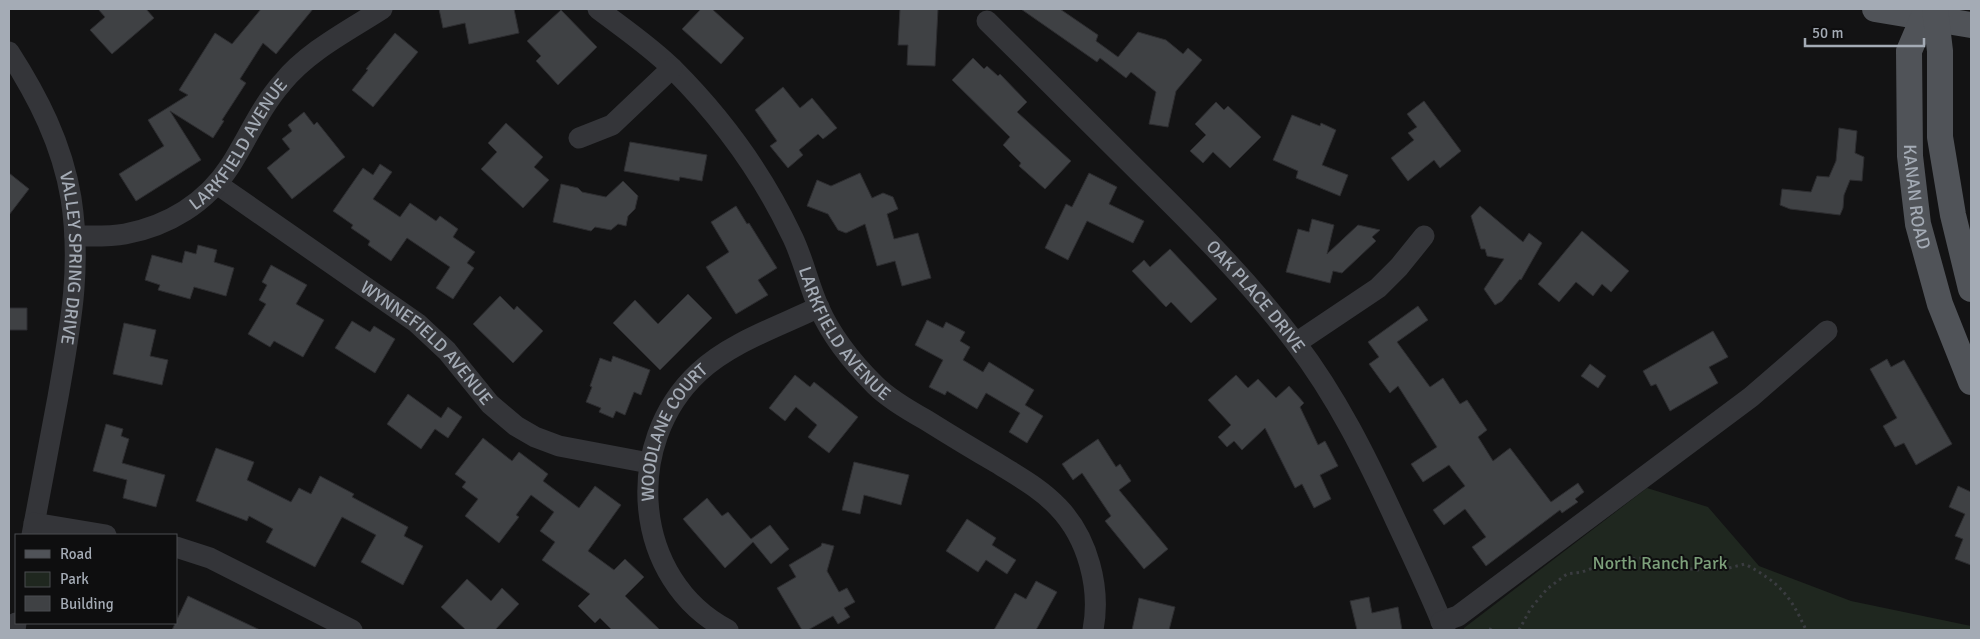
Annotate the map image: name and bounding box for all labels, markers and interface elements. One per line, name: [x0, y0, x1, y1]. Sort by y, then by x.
scale bar: [1805, 15, 1924, 47]
text: 50 m: [1812, 24, 1843, 42]
street label: LARKFIELD AVENUE: [185, 74, 292, 215]
street label: KANAN ROAD: [1899, 144, 1935, 252]
street label: VALLEY SPRING DRIVE: [55, 169, 86, 346]
street label: OAK PLACE DRIVE: [1202, 236, 1310, 357]
street label: LARKFIELD AVENUE: [794, 264, 895, 405]
street label: WYNNEFIELD AVENUE: [356, 276, 497, 409]
street label: WOODLANE COURT: [637, 359, 712, 502]
legend: [15, 534, 178, 624]
text: Road: [60, 545, 92, 563]
park label: North Ranch Park: [1592, 552, 1728, 574]
text: Park: [60, 570, 89, 588]
text: Building: [60, 595, 114, 613]

